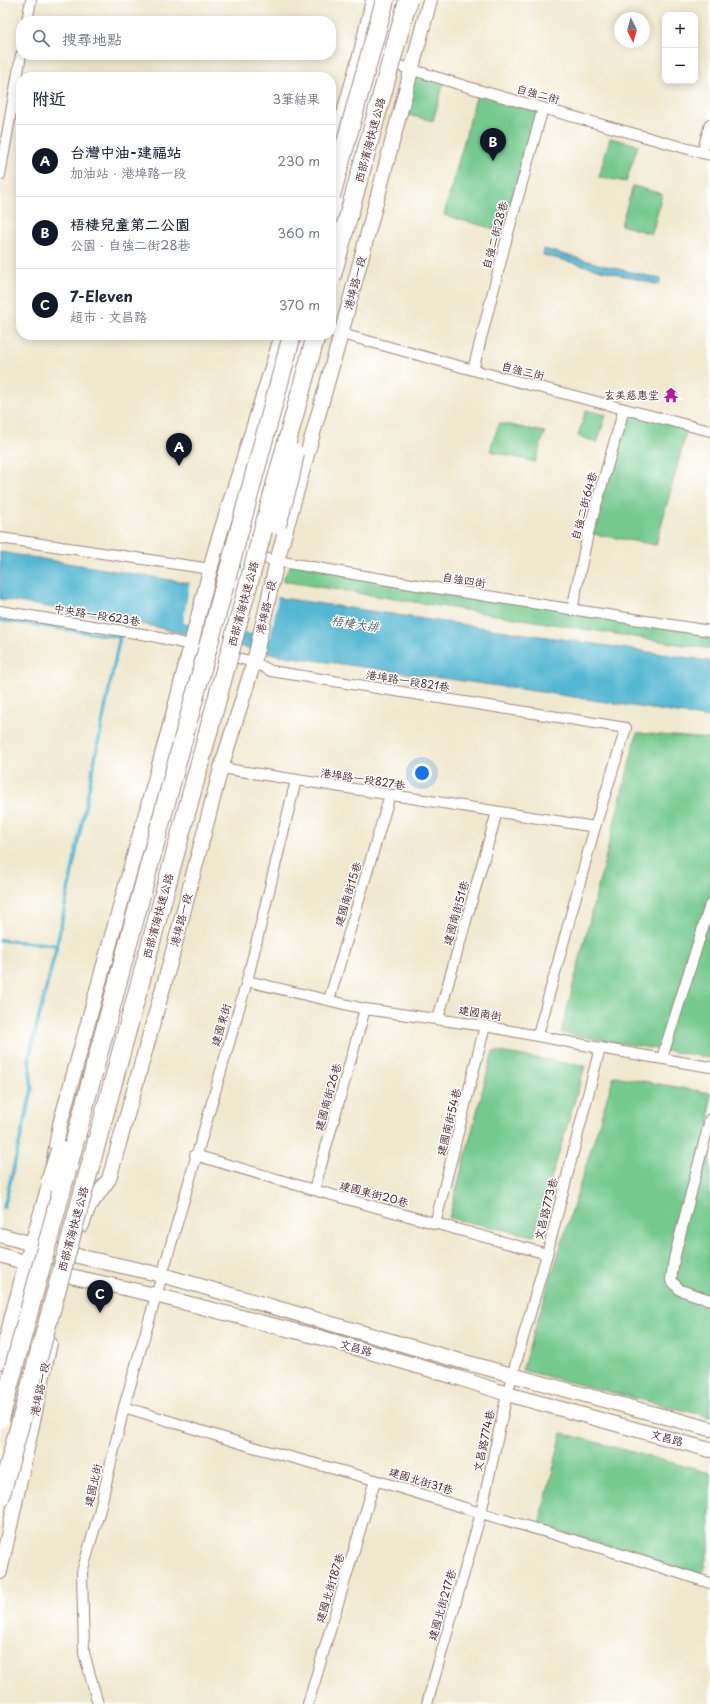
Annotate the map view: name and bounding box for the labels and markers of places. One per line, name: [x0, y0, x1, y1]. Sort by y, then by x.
pin: B: [480, 128, 506, 161]
place label: 玄美慈惠堂: [604, 386, 659, 403]
temple icon: 玄美慈惠堂: [662, 386, 680, 404]
pin: A: [166, 433, 192, 466]
pin: C: [87, 1280, 113, 1313]

